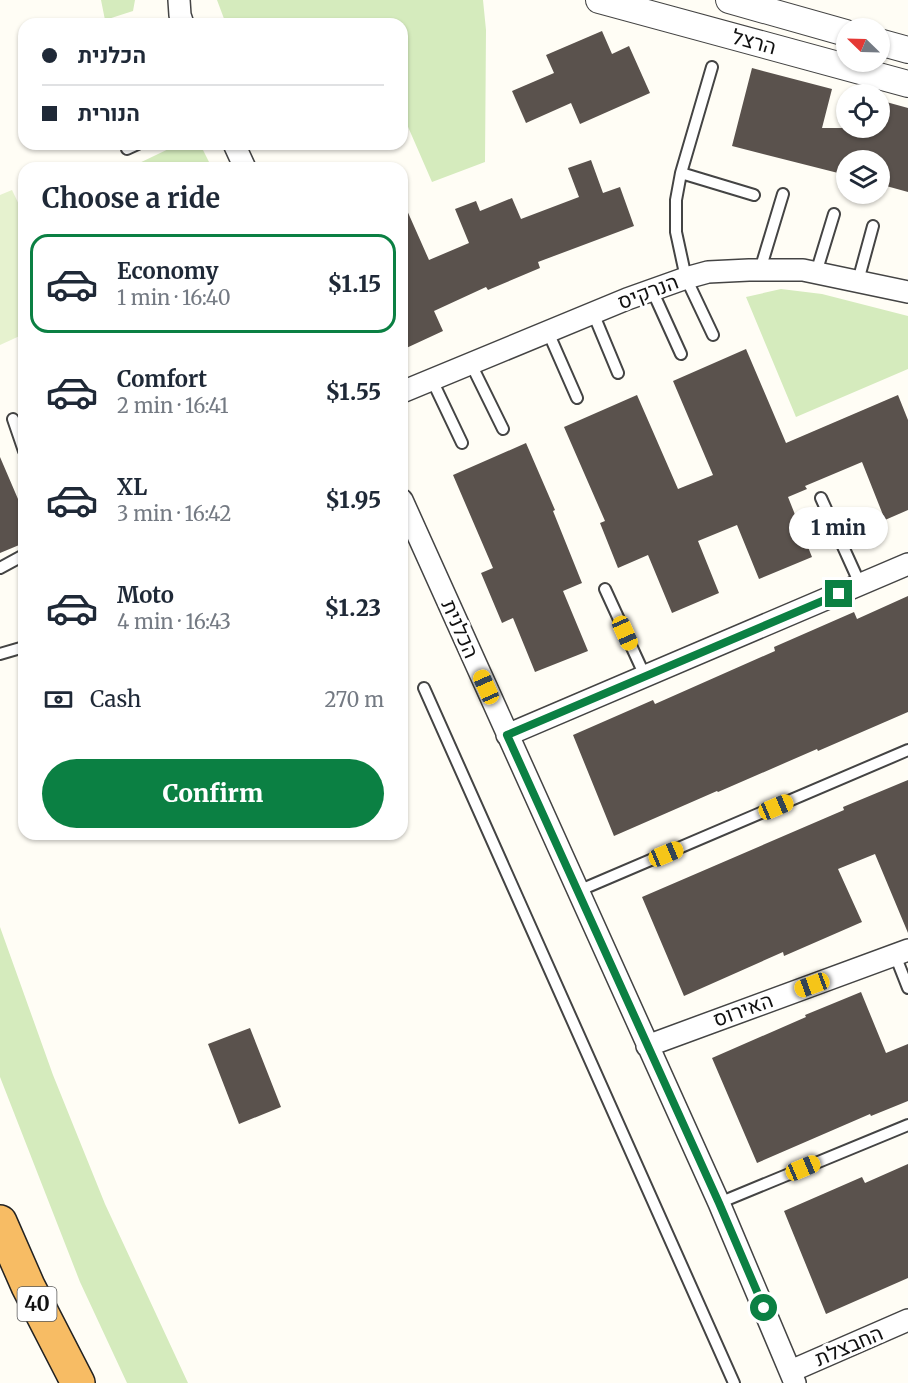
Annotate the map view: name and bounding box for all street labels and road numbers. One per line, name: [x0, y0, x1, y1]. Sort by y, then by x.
street label: הרצל: [729, 23, 779, 60]
street label: הנרקיס: [614, 268, 682, 315]
street label: הכלנית: [436, 595, 485, 662]
street label: האירוס: [709, 986, 777, 1033]
road number: 40: [18, 1287, 57, 1321]
street label: החבצלת: [811, 1319, 887, 1372]

